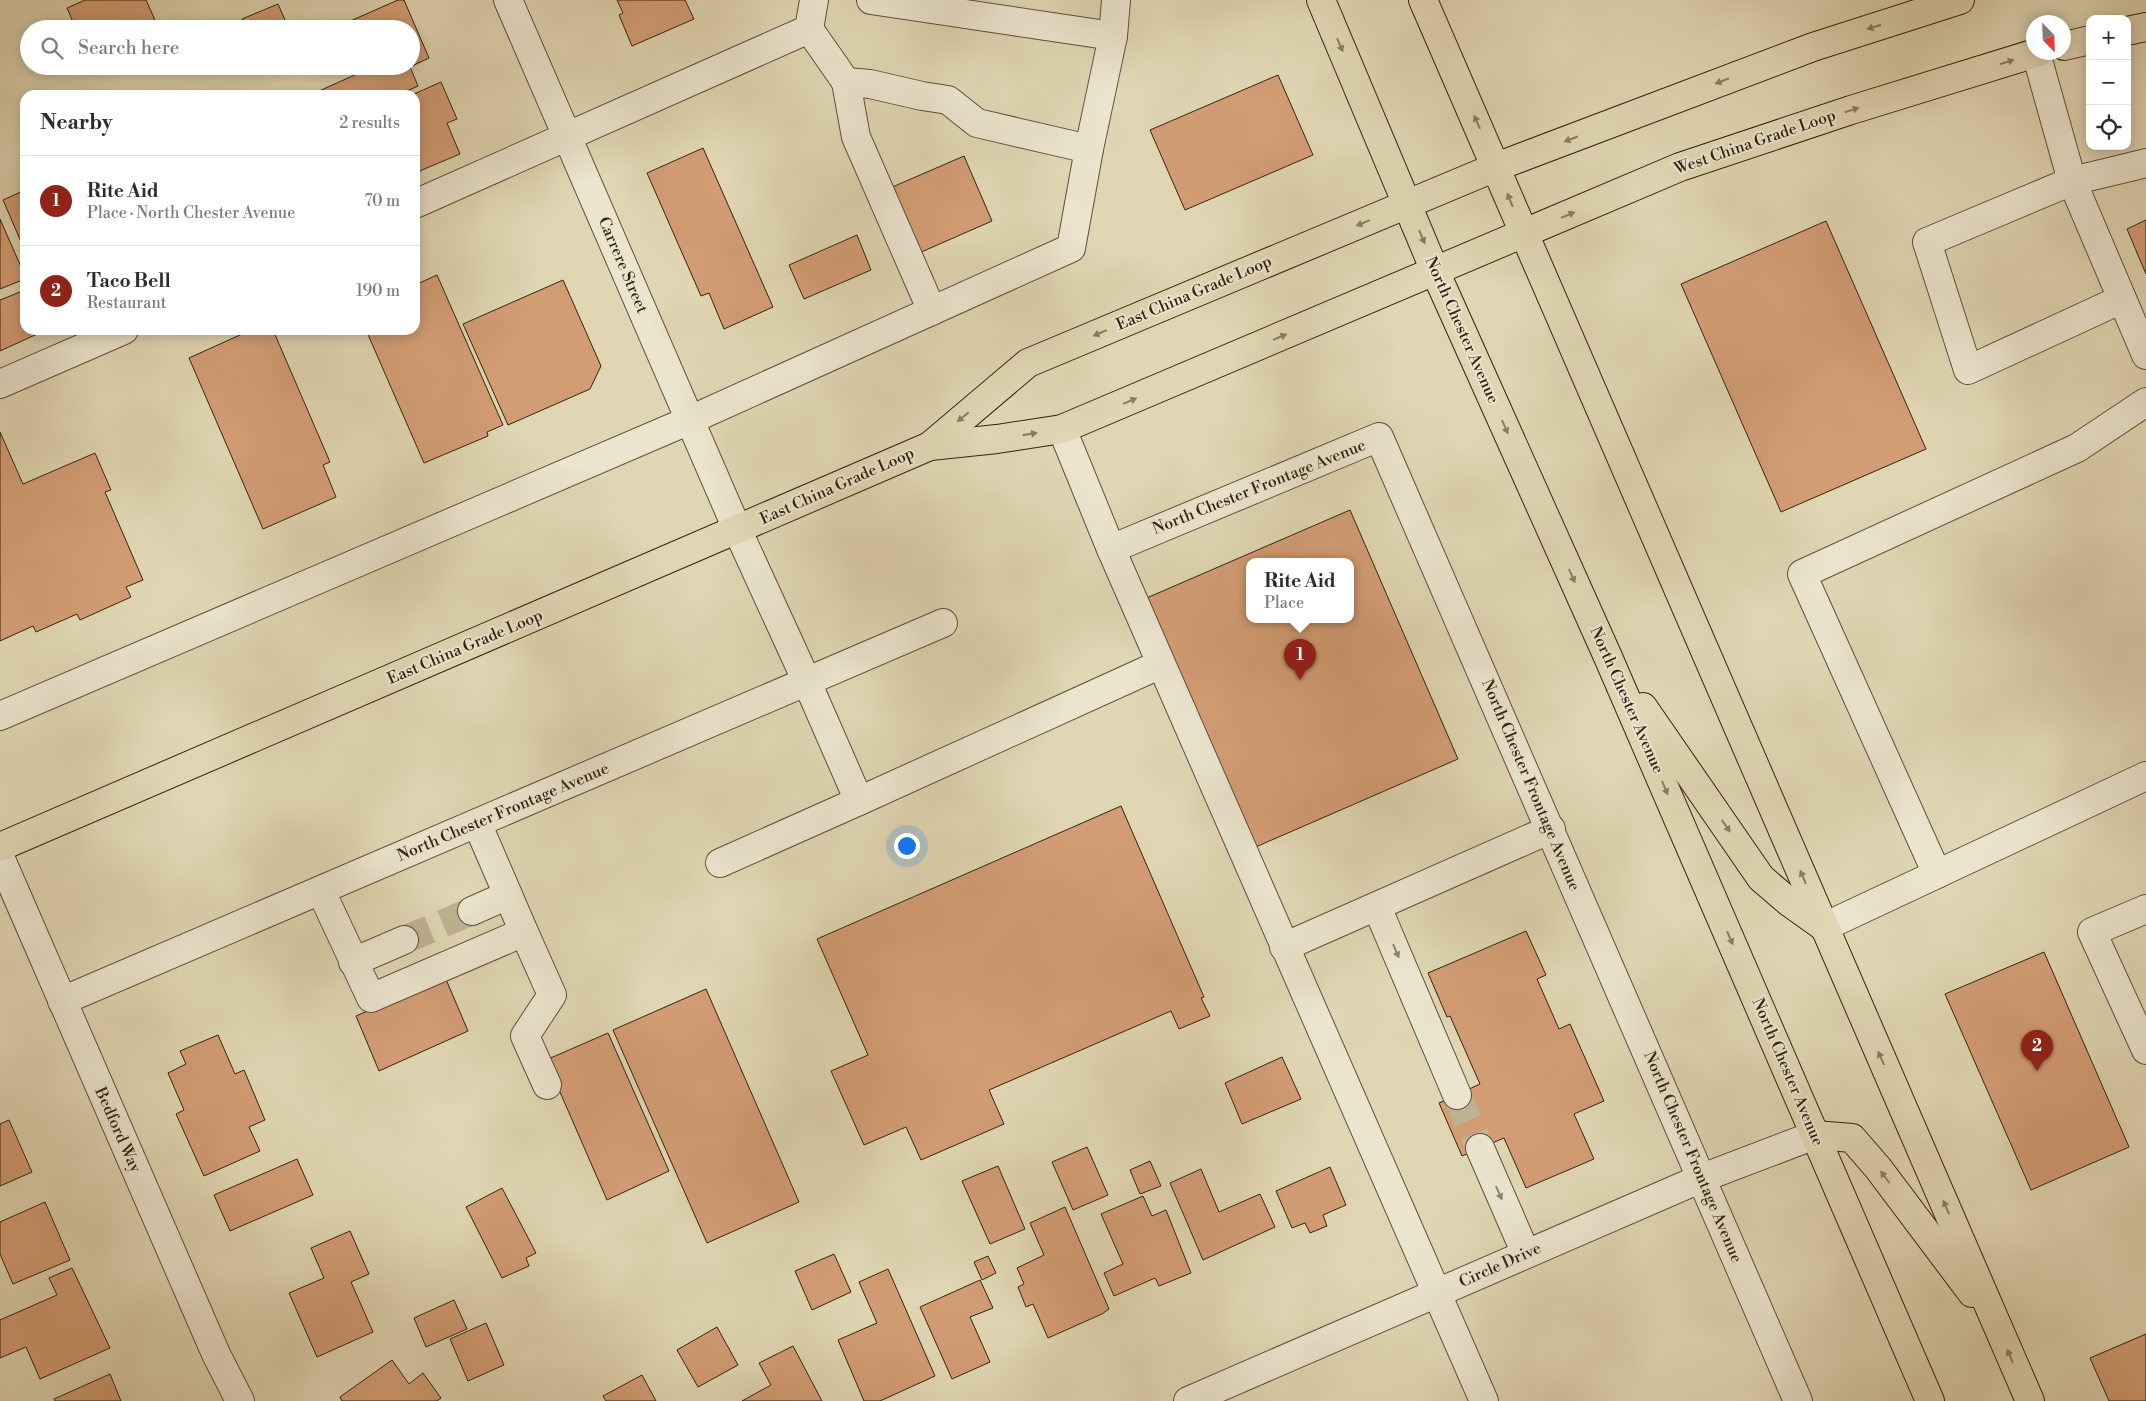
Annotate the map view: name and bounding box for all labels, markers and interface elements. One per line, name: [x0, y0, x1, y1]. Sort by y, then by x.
north arrow: [2026, 15, 2071, 60]
map controls: [2086, 15, 2131, 150]
button: +: [2086, 15, 2131, 60]
search box: [20, 20, 420, 75]
one-way arrow: [1866, 24, 1881, 32]
icon: search: [38, 34, 66, 62]
text: Search here: [78, 36, 179, 60]
one-way arrow: [1337, 38, 1345, 52]
one-way arrow: [2000, 57, 2015, 65]
button: −: [2086, 60, 2131, 105]
one-way arrow: [1715, 78, 1730, 85]
street label: West China Grade Loop: [1671, 105, 1838, 179]
one-way arrow: [1844, 105, 1859, 113]
button: locate: [2086, 105, 2131, 150]
text: Nearby: [40, 110, 113, 136]
text: 2 results: [339, 113, 400, 133]
one-way arrow: [1472, 115, 1480, 129]
one-way arrow: [1563, 136, 1578, 143]
text: Rite Aid: [87, 179, 159, 203]
text: 1: [52, 191, 60, 211]
text: 70 m: [364, 191, 400, 211]
one-way arrow: [1506, 192, 1514, 207]
text: Place · North Chester Avenue: [87, 203, 295, 223]
one-way arrow: [1561, 210, 1575, 218]
street label: Carrere Street: [594, 214, 652, 317]
one-way arrow: [1356, 219, 1370, 227]
one-way arrow: [1418, 230, 1426, 245]
street label: East China Grade Loop: [1113, 251, 1275, 335]
street label: North Chester Avenue: [1421, 253, 1503, 407]
text: Taco Bell: [87, 269, 171, 293]
text: 2: [51, 281, 61, 301]
text: 190 m: [356, 281, 400, 301]
text: Restaurant: [87, 293, 166, 313]
one-way arrow: [1092, 329, 1107, 337]
one-way arrow: [1273, 333, 1287, 341]
one-way arrow: [1123, 396, 1137, 404]
one-way arrow: [957, 412, 970, 423]
one-way arrow: [1502, 420, 1510, 434]
one-way arrow: [1023, 429, 1039, 437]
street label: North Chester Frontage Avenue: [1149, 435, 1369, 539]
street label: East China Grade Loop: [757, 443, 917, 529]
popup: [1246, 558, 1354, 623]
text: Rite Aid: [1264, 569, 1336, 593]
one-way arrow: [1568, 569, 1576, 583]
text: Place: [1264, 593, 1304, 613]
street label: East China Grade Loop: [384, 605, 546, 689]
street label: North Chester Avenue: [1586, 623, 1668, 777]
pin: 1: [1284, 639, 1316, 680]
street label: North Chester Frontage Avenue: [1477, 676, 1585, 894]
street label: North Chester Frontage Avenue: [394, 758, 612, 866]
one-way arrow: [1662, 781, 1670, 795]
one-way arrow: [1721, 820, 1731, 833]
your location: [894, 833, 920, 859]
one-way arrow: [1798, 870, 1806, 884]
one-way arrow: [1726, 931, 1734, 945]
one-way arrow: [1393, 944, 1401, 958]
street label: North Chester Avenue: [1748, 995, 1828, 1149]
pin: 2: [2021, 1030, 2053, 1071]
street label: North Chester Frontage Avenue: [1639, 1048, 1747, 1266]
one-way arrow: [1877, 1051, 1885, 1065]
street label: Bedford Way: [90, 1083, 146, 1176]
one-way arrow: [1879, 1171, 1890, 1184]
one-way arrow: [1496, 1186, 1504, 1200]
one-way arrow: [1941, 1200, 1949, 1214]
street label: Circle Drive: [1456, 1238, 1544, 1292]
one-way arrow: [2006, 1349, 2014, 1363]

